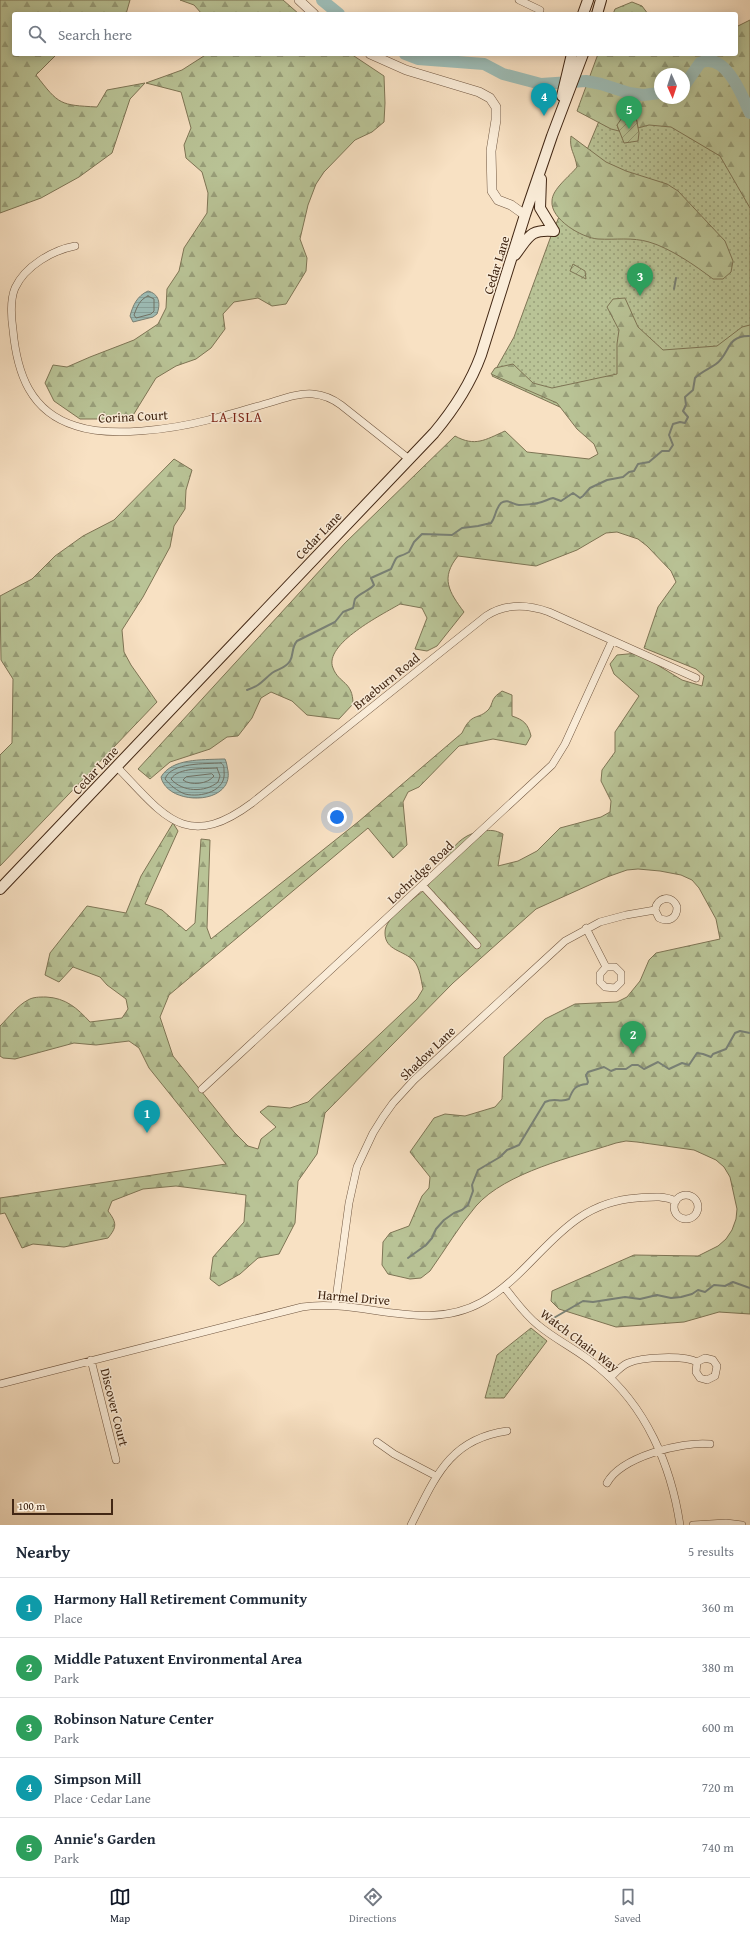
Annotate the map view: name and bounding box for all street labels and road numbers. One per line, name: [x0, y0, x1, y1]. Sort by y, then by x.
street label: Cedar Lane: [479, 234, 514, 297]
street label: Corina Court: [98, 405, 169, 428]
street label: Cedar Lane: [291, 507, 346, 564]
street label: Braeburn Road: [349, 648, 424, 714]
street label: Cedar Lane: [68, 742, 123, 799]
street label: Lochridge Road: [383, 837, 458, 908]
street label: Shadow Lane: [395, 1022, 460, 1085]
street label: Harmel Drive: [317, 1285, 391, 1310]
street label: Watch Chain Way: [536, 1304, 624, 1377]
street label: Discover Court: [96, 1366, 134, 1449]

